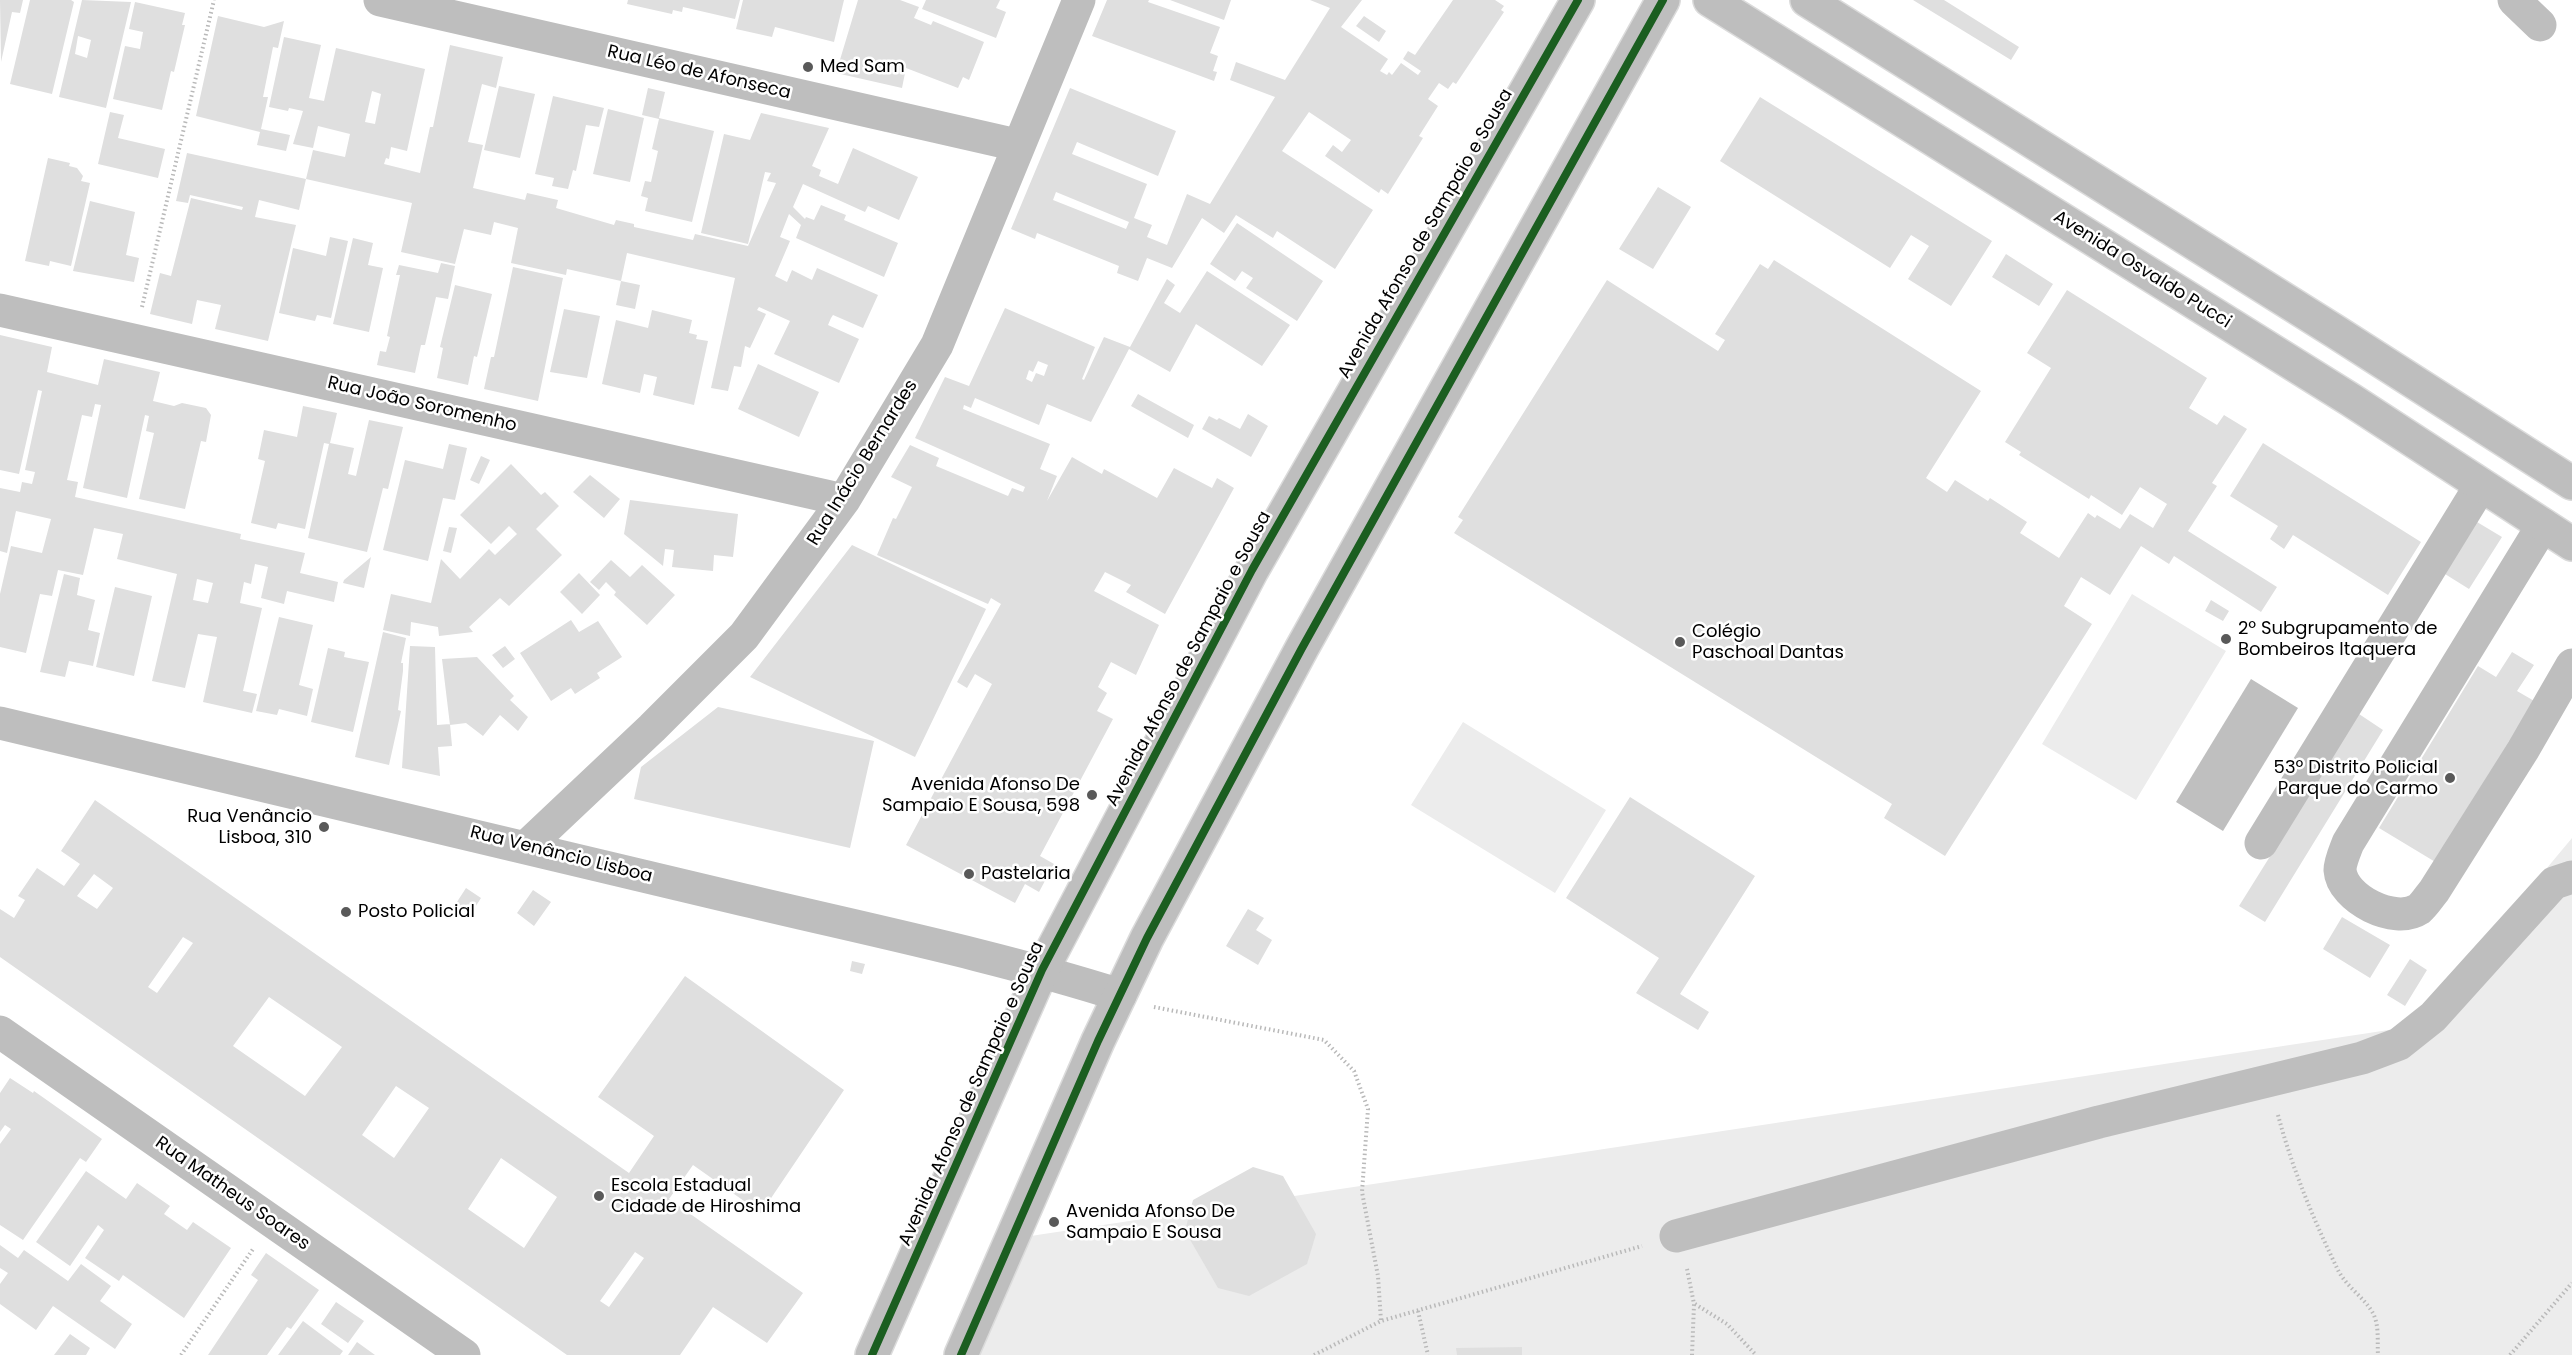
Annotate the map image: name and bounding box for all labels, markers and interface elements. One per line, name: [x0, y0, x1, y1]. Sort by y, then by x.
street label: Rua Léo de Afonseca: [605, 41, 793, 105]
place label: Med Sam: [820, 56, 905, 78]
marker: Med Sam: [801, 60, 815, 74]
street label: Avenida Afonso de Sampaio e Sousa: [1334, 85, 1518, 383]
street label: Avenida Osvaldo Pucci: [2049, 206, 2235, 334]
street label: Rua João Soromenho: [325, 373, 519, 437]
street label: Rua Inácio Bernardes: [803, 376, 923, 550]
street label: Avenida Afonso de Sampaio e Sousa: [1102, 508, 1276, 810]
place label: 2º Subgrupamento de Bombeiros Itaquera: [2238, 618, 2437, 660]
place label: Colégio Paschoal Dantas: [1692, 621, 1844, 664]
marker: 2º Subgrupamento de Bombeiros Itaquera: [2219, 632, 2233, 646]
marker: Colégio Paschoal Dantas: [1673, 635, 1687, 649]
place label: 53º Distrito Policial Parque do Carmo: [2274, 757, 2438, 800]
marker: 53º Distrito Policial Parque do Carmo: [2443, 771, 2457, 785]
place label: Avenida Afonso De Sampaio E Sousa, 598: [882, 774, 1080, 816]
marker: Avenida Afonso De Sampaio E Sousa, 598: [1085, 788, 1099, 802]
place label: Rua Venâncio Lisboa, 310: [187, 806, 312, 848]
marker: Rua Venâncio Lisboa, 310: [317, 820, 331, 834]
street label: Rua Venâncio Lisboa: [468, 822, 654, 888]
place label: Pastelaria: [981, 863, 1071, 885]
marker: Pastelaria: [962, 867, 976, 881]
place label: Posto Policial: [358, 901, 475, 923]
marker: Posto Policial: [339, 905, 353, 919]
street label: Avenida Afonso de Sampaio e Sousa: [895, 938, 1049, 1250]
street label: Rua Matheus Soares: [151, 1133, 313, 1255]
place label: Escola Estadual Cidade de Hiroshima: [611, 1175, 801, 1218]
marker: Escola Estadual Cidade de Hiroshima: [592, 1189, 606, 1203]
place label: Avenida Afonso De Sampaio E Sousa: [1066, 1201, 1235, 1244]
marker: Avenida Afonso De Sampaio E Sousa: [1047, 1215, 1061, 1229]

